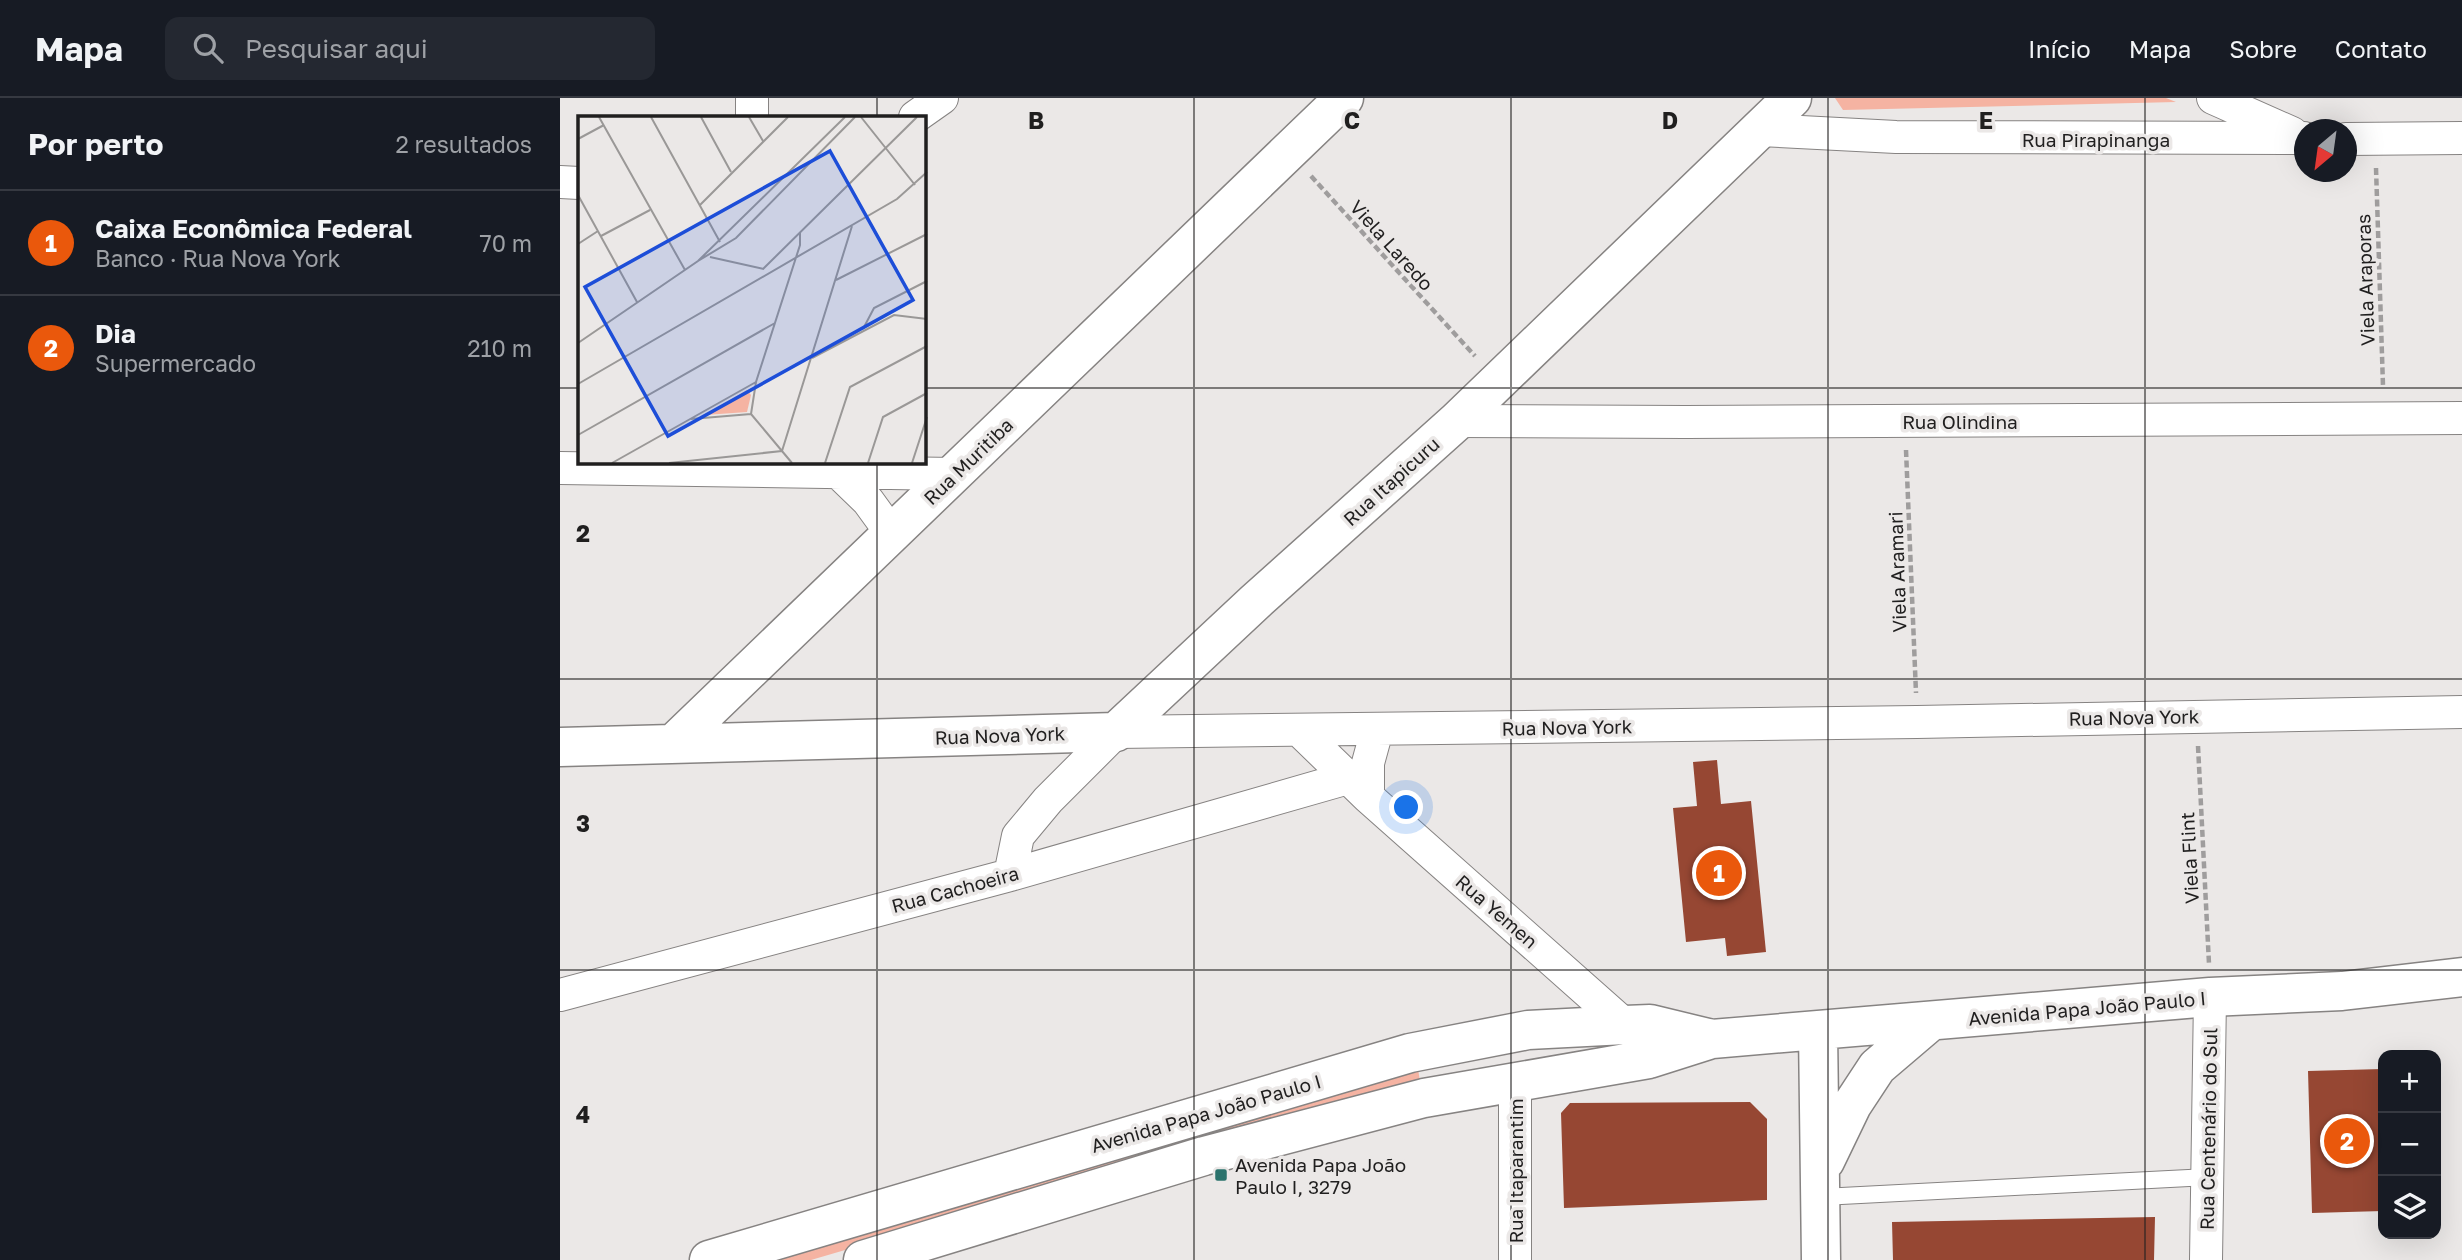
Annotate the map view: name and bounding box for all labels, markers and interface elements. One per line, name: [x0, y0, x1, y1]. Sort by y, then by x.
search box: [165, 17, 655, 80]
text: Mapa: [35, 29, 123, 68]
icon: search: [189, 29, 227, 67]
text: Pesquisar aqui: [245, 33, 428, 64]
text: Início: [2028, 34, 2091, 63]
text: Mapa: [2129, 34, 2191, 63]
text: Sobre: [2229, 34, 2297, 63]
text: Contato: [2335, 34, 2427, 63]
text: B: [1028, 106, 1044, 134]
text: C: [1344, 106, 1360, 134]
text: D: [1662, 106, 1678, 134]
text: E: [1979, 106, 1993, 134]
inset map: [578, 116, 926, 464]
north arrow: [2294, 119, 2357, 182]
text: Por perto: [28, 126, 163, 162]
street label: Rua Pirapinanga: [2022, 128, 2170, 151]
text: 2 resultados: [395, 130, 532, 158]
street label: Viela Laredo: [1345, 195, 1439, 295]
text: Caixa Econômica Federal: [95, 213, 412, 244]
street label: Viela Araporas: [2351, 214, 2379, 346]
text: 1: [45, 229, 57, 257]
text: 70 m: [479, 229, 532, 257]
text: Banco · Rua Nova York: [95, 244, 341, 272]
text: Dia: [95, 318, 136, 349]
text: 2: [44, 334, 58, 362]
text: 210 m: [467, 334, 532, 362]
text: Supermercado: [95, 349, 256, 377]
street label: Rua Olindina: [1902, 410, 2018, 433]
street label: Rua Muritiba: [919, 413, 1017, 509]
street label: Rua Itapicuru: [1338, 432, 1444, 530]
street label: Viela Aramari: [1883, 511, 1911, 633]
text: 2: [576, 519, 590, 547]
street label: Rua Nova York: [2068, 704, 2200, 730]
street label: Rua Nova York: [1501, 714, 1633, 740]
street label: Rua Nova York: [934, 721, 1066, 749]
your location: [1389, 790, 1423, 824]
text: 3: [576, 809, 590, 837]
street label: Viela Flint: [2175, 811, 2203, 905]
pin: 1: [1696, 847, 1742, 899]
street label: Rua Cachoeira: [889, 861, 1021, 917]
street label: Rua Yemen: [1451, 869, 1543, 953]
street label: Avenida Papa João Paulo I: [1967, 986, 2207, 1030]
street label: Rua Centenário do Sul: [2195, 1028, 2221, 1230]
map controls: [2378, 1050, 2441, 1239]
button: +: [2378, 1050, 2441, 1113]
street label: Avenida Papa João Paulo I: [1088, 1069, 1324, 1157]
street label: Rua Itaparantim: [1504, 1098, 1527, 1244]
text: 4: [576, 1100, 590, 1128]
button: −: [2378, 1113, 2441, 1176]
pin: 2: [2324, 1115, 2370, 1167]
place label: Avenida Papa João Paulo I, 3279: [1235, 1153, 1406, 1198]
marker: Avenida Papa João Paulo I, 3279: [1213, 1167, 1229, 1183]
button: layers: [2378, 1176, 2441, 1239]

